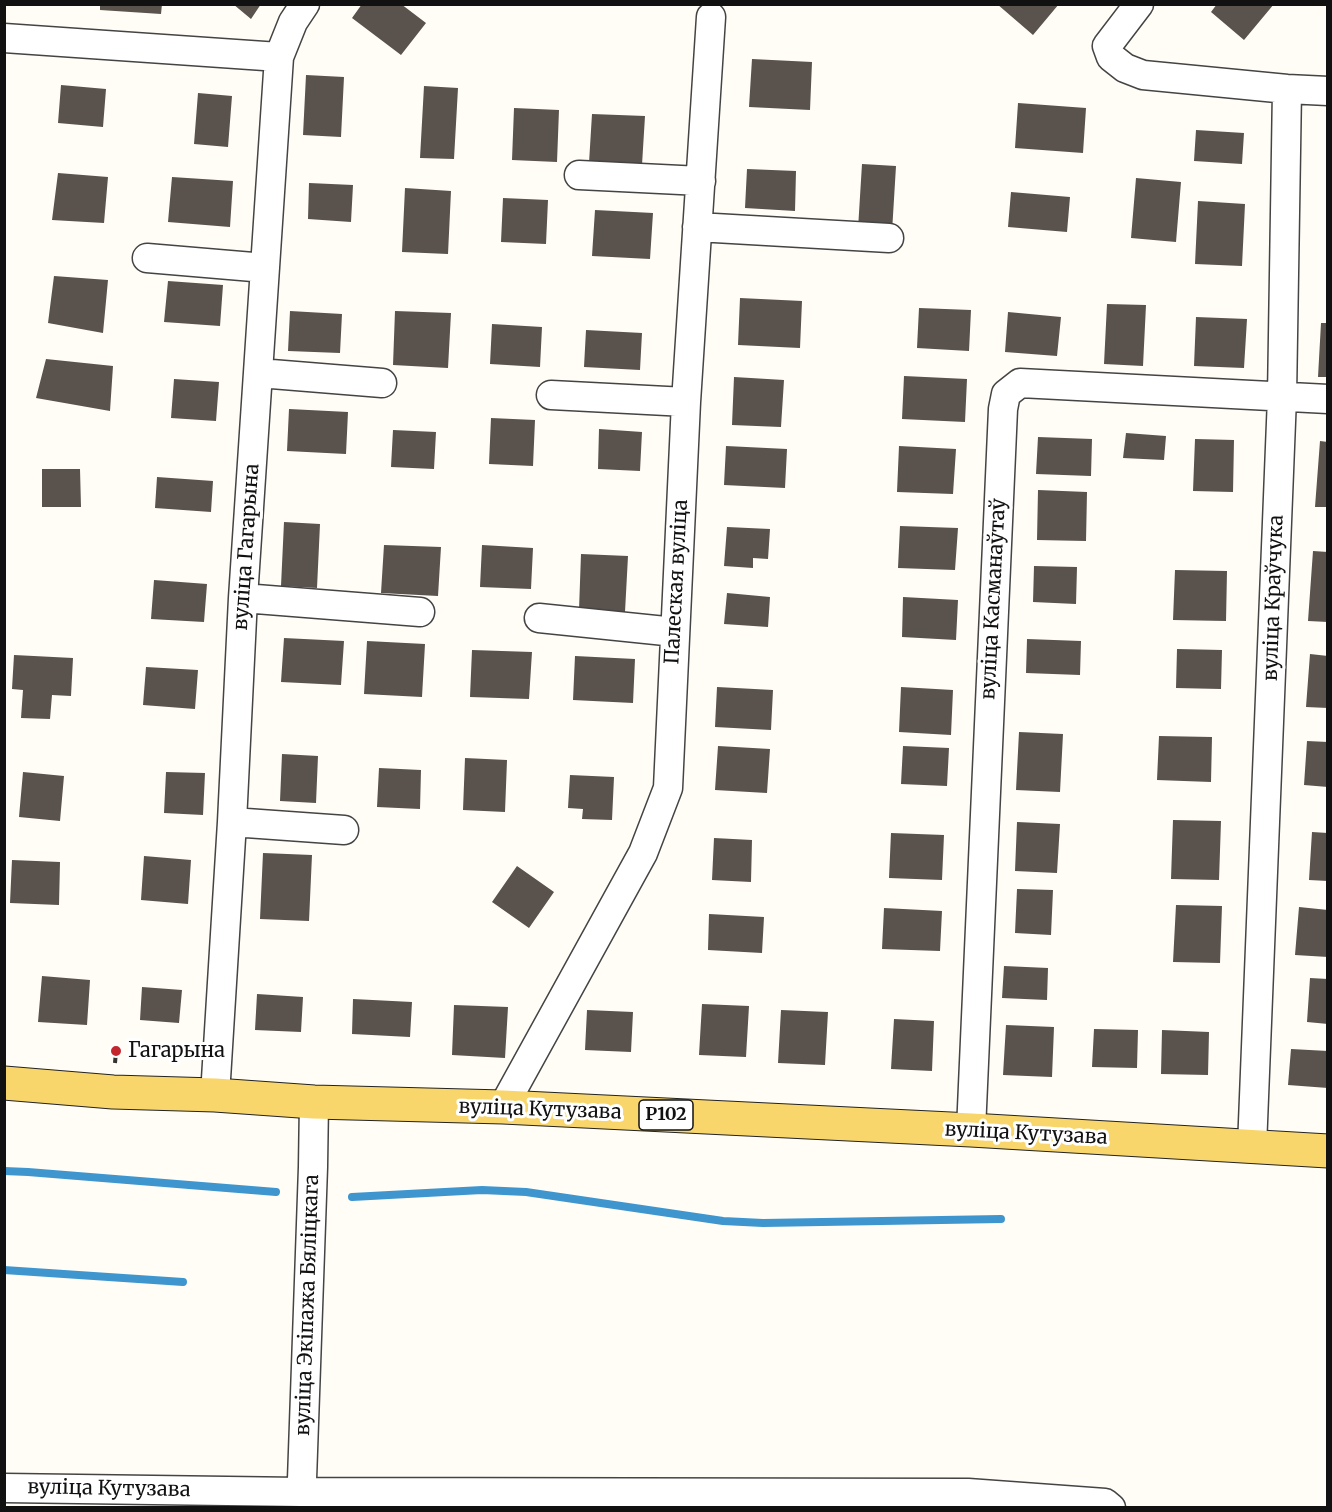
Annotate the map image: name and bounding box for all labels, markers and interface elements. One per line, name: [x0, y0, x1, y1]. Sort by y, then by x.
street label: вуліца Гагарына: [229, 463, 265, 631]
street label: вуліца Касманаўтаў: [977, 498, 1011, 700]
street label: Палеская вуліца: [661, 499, 693, 665]
street label: вуліца Краўчука: [1259, 514, 1289, 682]
place label: Гагарына: [128, 1039, 225, 1063]
marker: Гагарына: [109, 1044, 123, 1058]
street label: вуліца Кутузава: [458, 1095, 622, 1125]
road number: Р102: [639, 1100, 693, 1130]
street label: вуліца Кутузава: [944, 1118, 1108, 1150]
street label: вуліца Экіпажа Бяліцкага: [291, 1174, 325, 1436]
street label: вуліца Кутузава: [27, 1476, 191, 1502]

